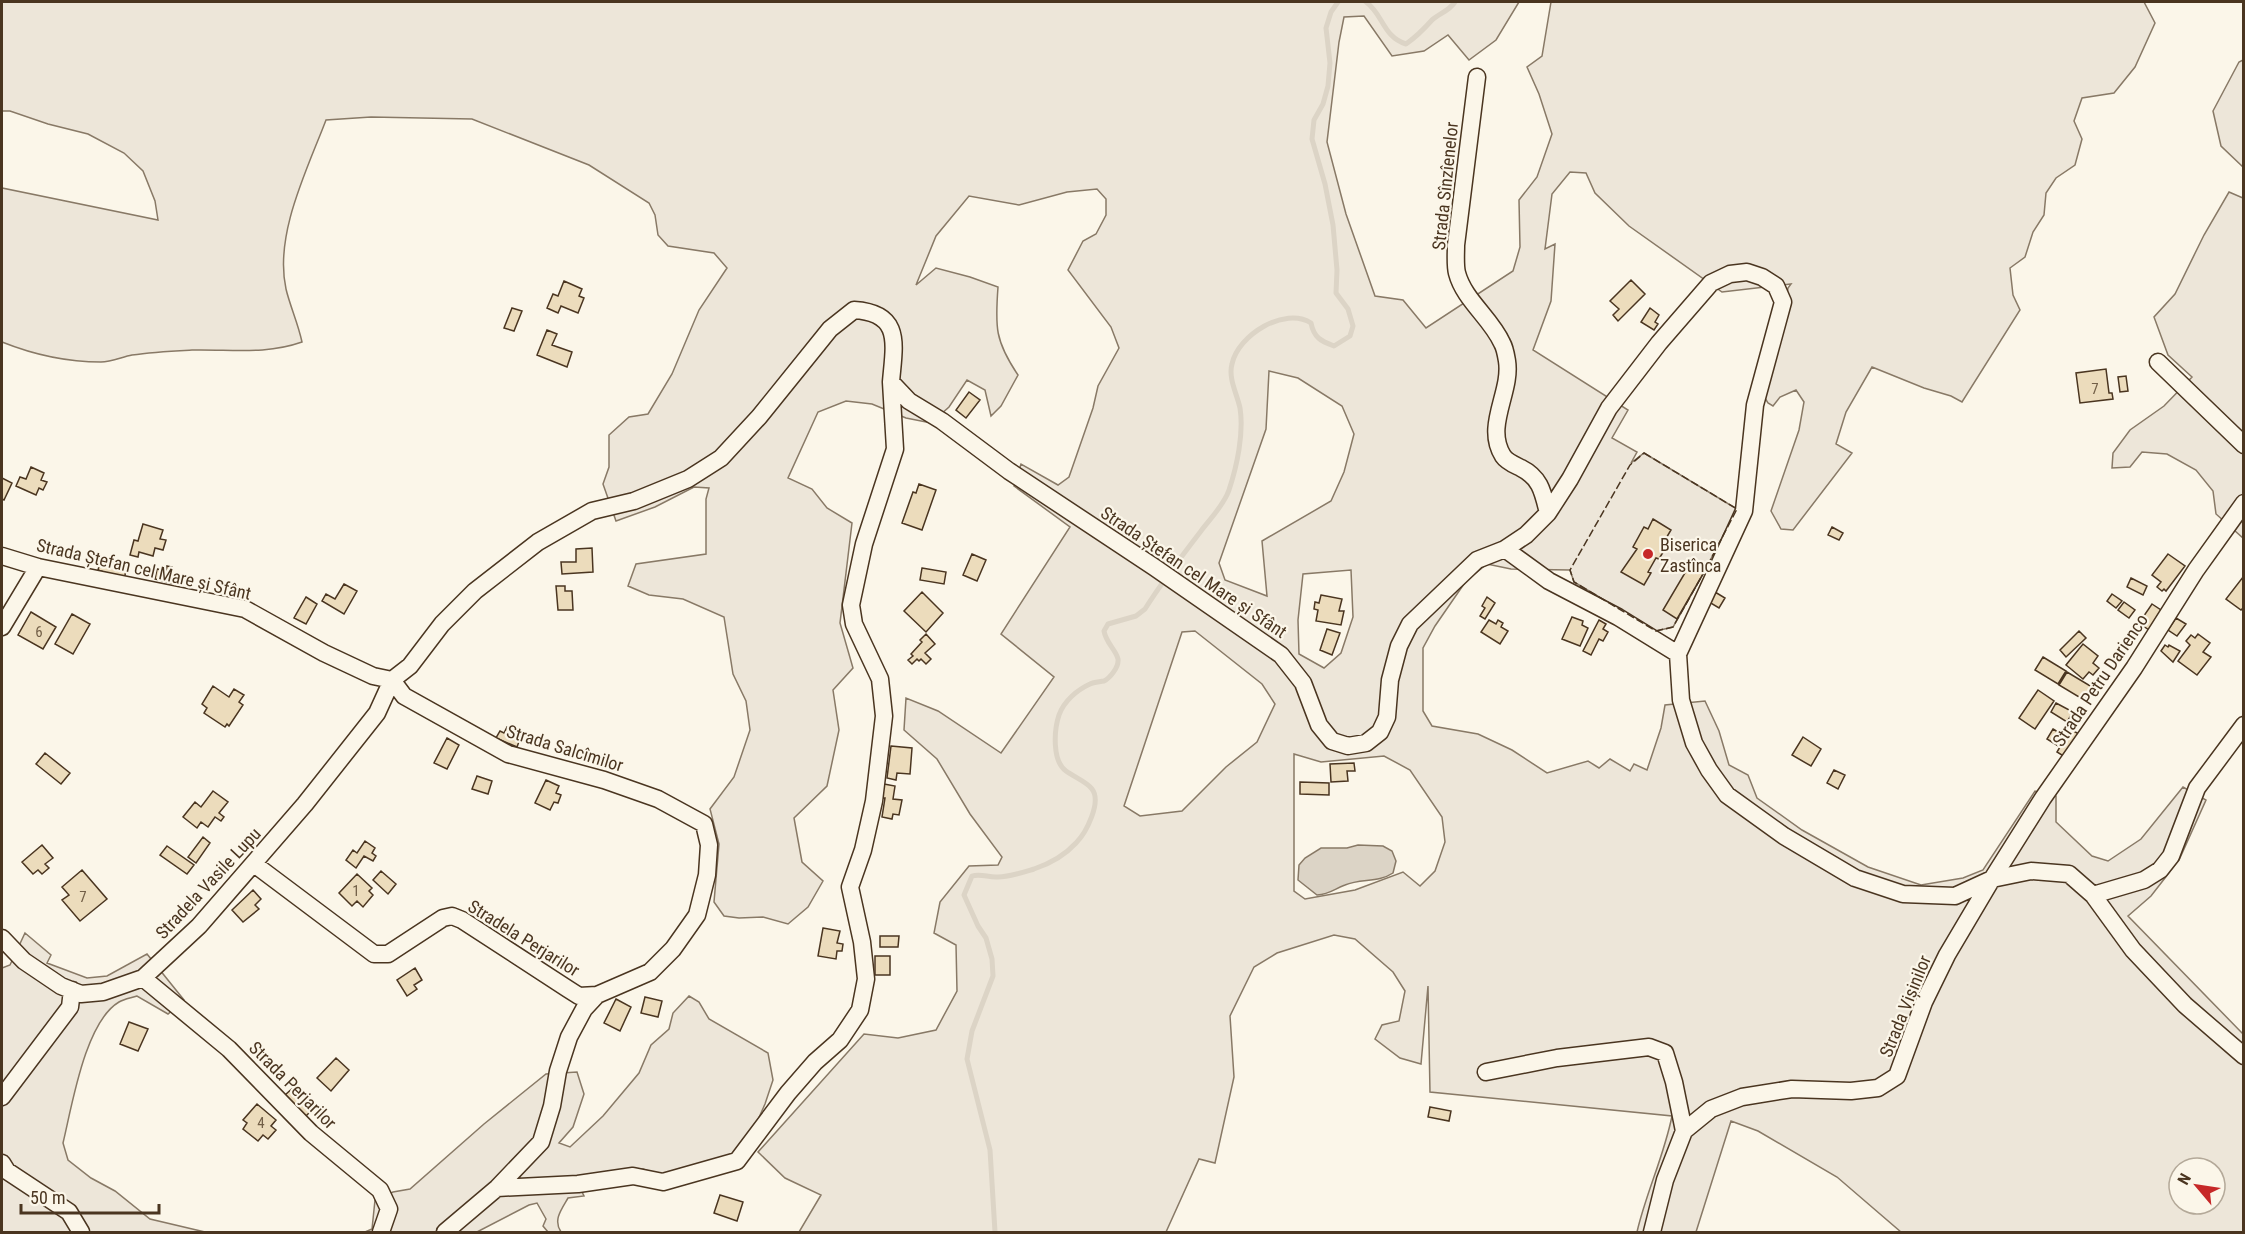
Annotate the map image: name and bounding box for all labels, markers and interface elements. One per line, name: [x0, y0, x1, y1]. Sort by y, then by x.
street label: Strada Sînzîenelor: [1428, 120, 1462, 251]
house number: 7: [2091, 380, 2099, 398]
street label: Strada Ștefan cel Mare și Sfânt: [1097, 502, 1291, 643]
street label: Strada Ștefan cel Mare și Sfânt: [34, 534, 253, 605]
place label: Biserica Zastînca: [1660, 534, 1721, 576]
marker: Biserica Zastînca: [1641, 547, 1655, 561]
street label: Strada Petru Darienco: [2048, 610, 2152, 750]
house number: 6: [35, 623, 43, 641]
street label: Strada Salcîmilor: [504, 720, 626, 776]
street label: Stradela Vasile Lupu: [151, 823, 265, 943]
house number: 1: [352, 882, 360, 900]
house number: 7: [79, 888, 87, 906]
street label: Stradela Perjarilor: [464, 895, 584, 981]
street label: Strada Vișinilor: [1875, 951, 1936, 1060]
street label: Strada Perjarilor: [245, 1037, 341, 1133]
house number: 4: [257, 1114, 265, 1132]
north arrow: [2167, 1156, 2227, 1216]
text: N: [2174, 1170, 2195, 1188]
scale bar: [21, 1177, 159, 1215]
text: 50 m: [30, 1187, 65, 1208]

